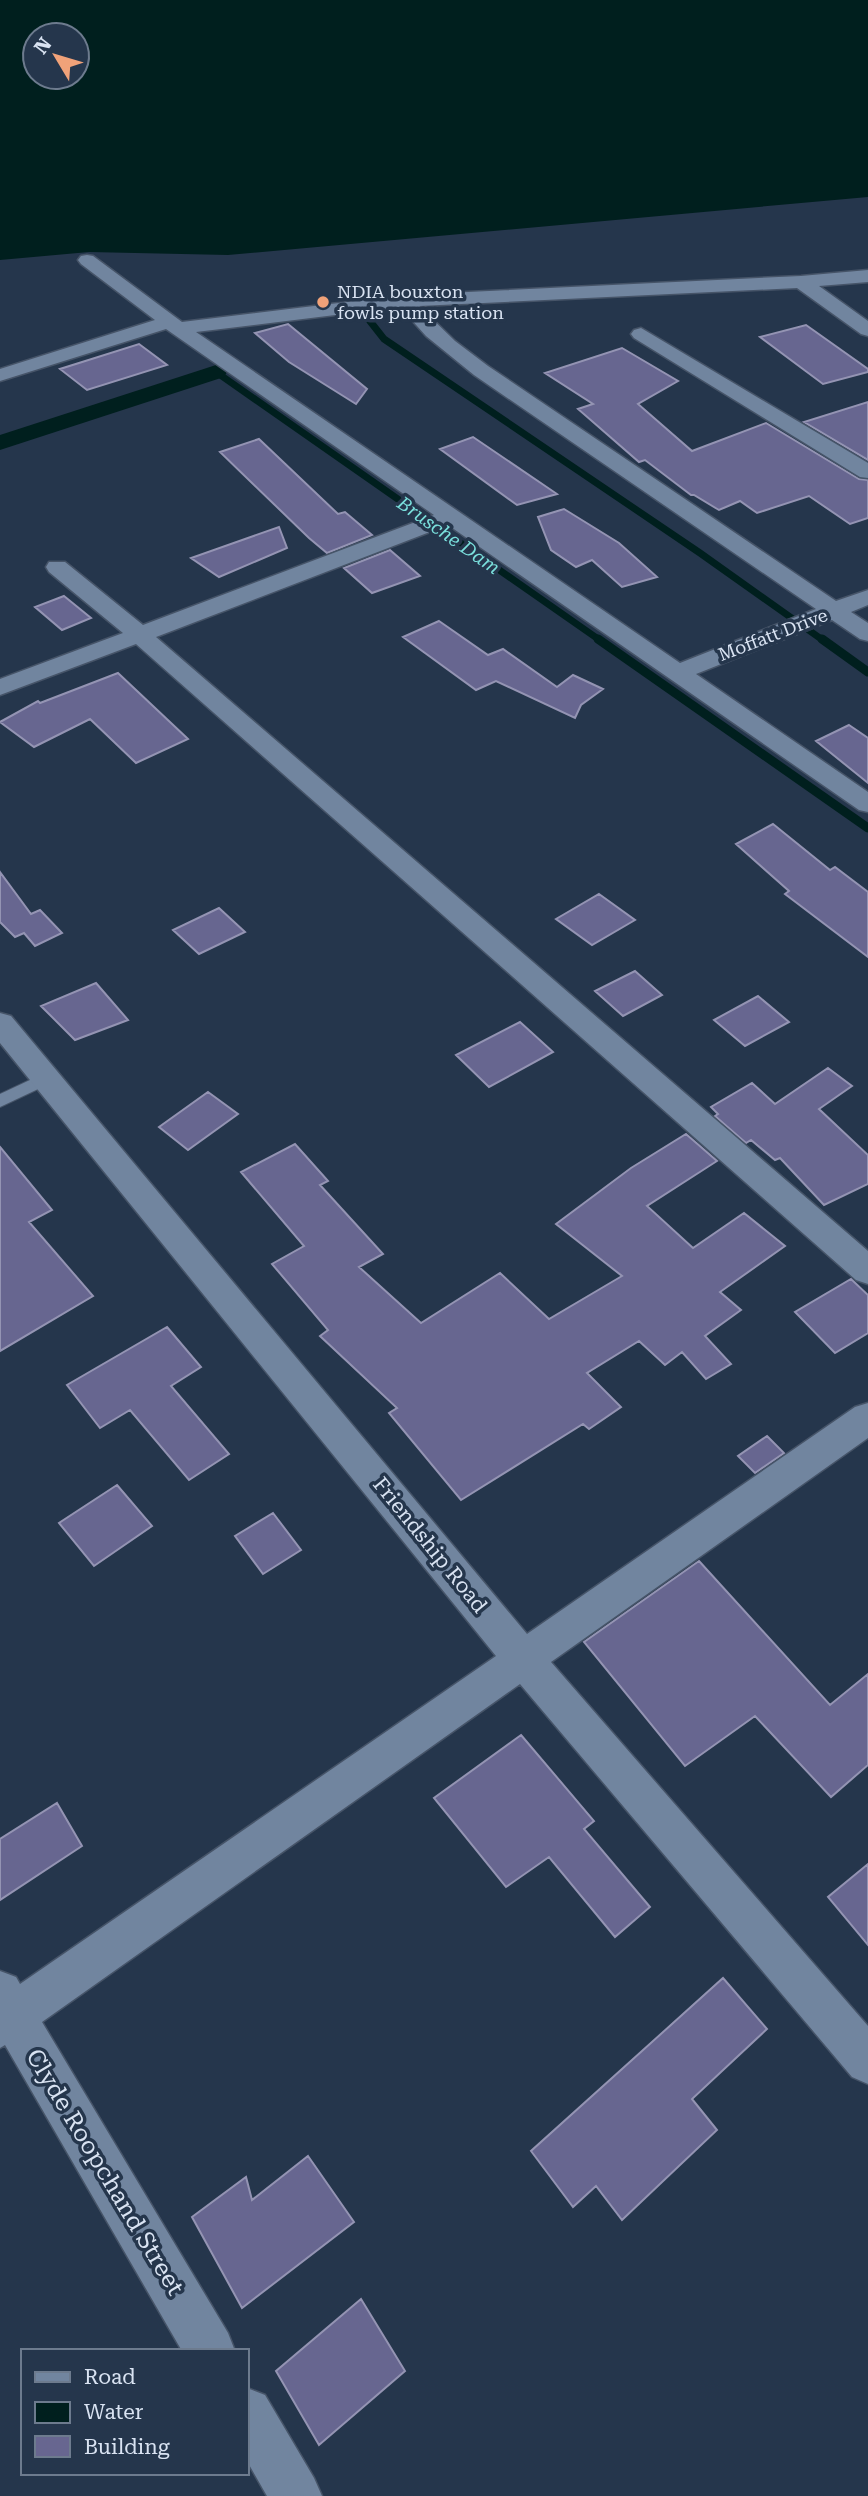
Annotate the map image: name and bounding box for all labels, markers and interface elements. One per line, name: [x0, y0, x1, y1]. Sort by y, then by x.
north arrow: [21, 21, 91, 91]
text: N: [29, 33, 57, 59]
place label: NDIA bouxton fowls pump station: [337, 281, 504, 323]
marker: NDIA bouxton fowls pump station: [315, 294, 331, 310]
water label: Brusche Dam: [392, 491, 505, 579]
street label: Moffatt Drive: [715, 604, 831, 665]
street label: Friendship Road: [368, 1473, 492, 1618]
street label: Clyde Roopchand Street: [20, 2044, 190, 2300]
legend: [21, 2349, 248, 2475]
text: Road: [84, 2365, 136, 2389]
text: Water: [84, 2400, 144, 2424]
text: Building: [84, 2435, 170, 2459]

